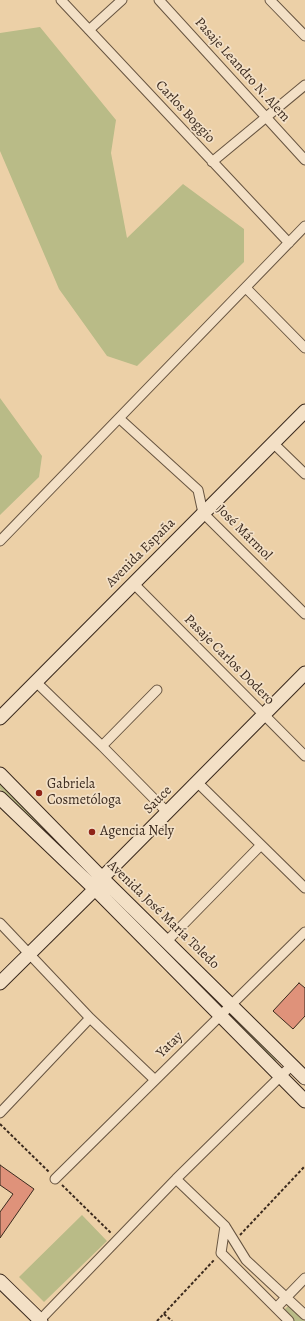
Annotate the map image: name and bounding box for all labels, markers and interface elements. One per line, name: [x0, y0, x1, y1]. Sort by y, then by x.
street label: Pasaje Leandro N. Alem: [191, 14, 293, 126]
street label: Carlos Boggio: [152, 77, 218, 147]
street label: José Mármol: [213, 502, 275, 564]
street label: Avenida España: [103, 515, 179, 591]
street label: Pasaje Carlos Dodero: [180, 611, 278, 709]
place label: Gabriela Cosmetóloga: [47, 777, 121, 810]
street label: Sauce: [140, 782, 176, 818]
marker: Gabriela Cosmetóloga: [34, 788, 44, 798]
place label: Agencia Nely: [100, 824, 174, 840]
marker: Agencia Nely: [87, 827, 97, 837]
street label: Avenida José María Toledo: [104, 857, 222, 973]
street label: Yatay: [153, 1028, 187, 1062]

